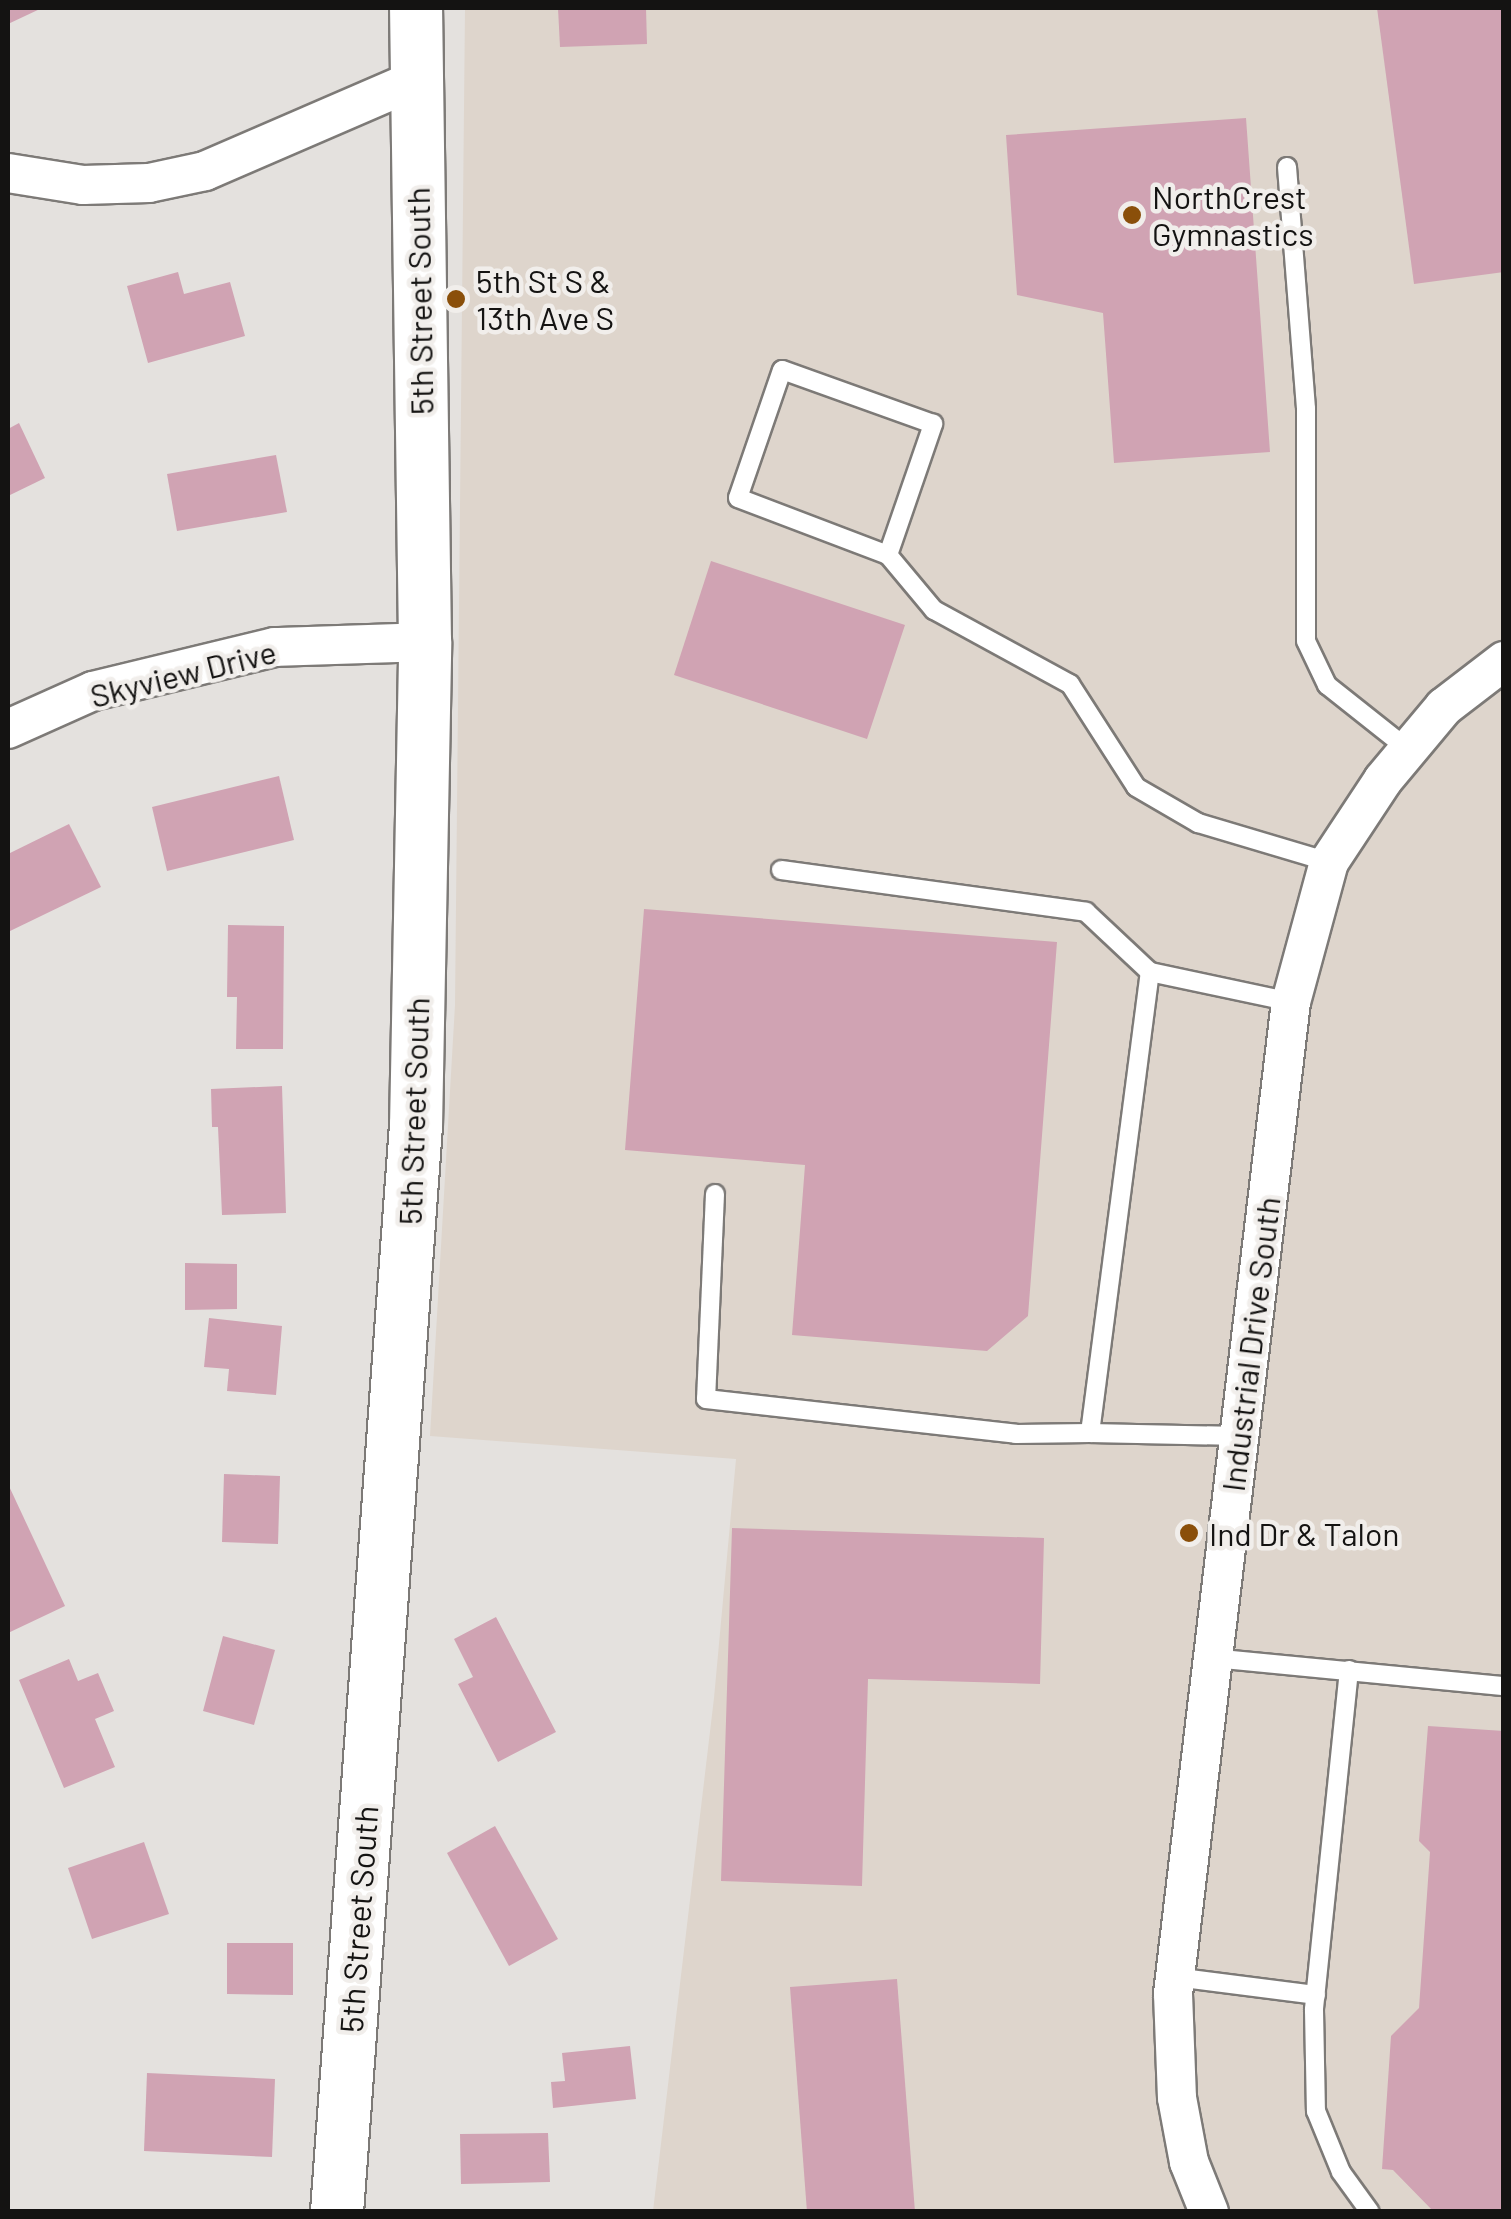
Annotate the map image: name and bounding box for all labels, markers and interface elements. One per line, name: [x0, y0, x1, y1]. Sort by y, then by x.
place label: NorthCrest Gymnastics: [1152, 178, 1314, 253]
street label: 5th Street South: [398, 187, 440, 415]
marker: NorthCrest Gymnastics: [1121, 204, 1143, 226]
place label: 5th St S & 13th Ave S: [476, 262, 614, 337]
marker: 5th St S & 13th Ave S: [445, 288, 467, 310]
street label: Skyview Drive: [86, 631, 280, 715]
street label: 5th Street South: [390, 997, 436, 1225]
street label: Industrial Drive South: [1213, 1194, 1287, 1494]
place label: Ind Dr & Talon: [1209, 1514, 1400, 1552]
marker: Ind Dr & Talon: [1178, 1522, 1200, 1544]
street label: 5th Street South: [331, 1804, 385, 2034]

